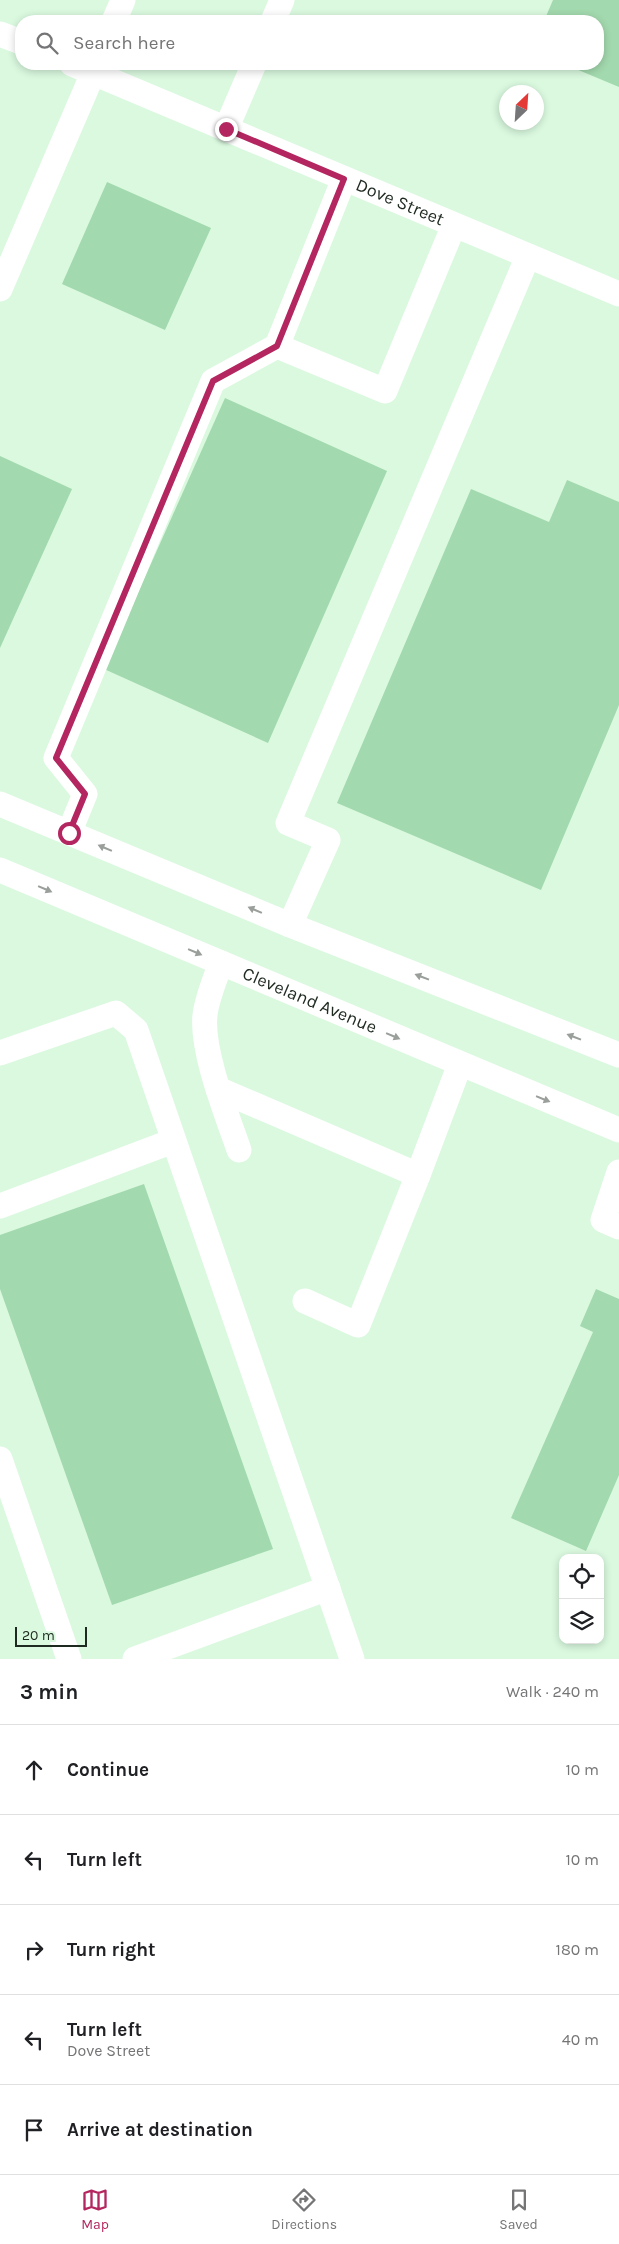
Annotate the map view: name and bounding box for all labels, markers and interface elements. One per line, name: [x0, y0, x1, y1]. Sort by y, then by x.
search box: [15, 15, 604, 70]
icon: search: [33, 29, 61, 57]
text: Search here: [73, 32, 175, 54]
north arrow: [499, 85, 544, 130]
route end: [215, 118, 238, 141]
street label: Dove Street: [353, 174, 448, 230]
route start: [58, 822, 81, 845]
one-way arrow: [98, 843, 112, 851]
one-way arrow: [38, 885, 53, 893]
one-way arrow: [248, 906, 262, 914]
one-way arrow: [188, 949, 202, 957]
street label: Cleveland Avenue: [239, 962, 380, 1038]
one-way arrow: [415, 973, 430, 980]
one-way arrow: [386, 1032, 401, 1040]
one-way arrow: [566, 1032, 581, 1040]
one-way arrow: [536, 1095, 550, 1103]
map controls: [559, 1554, 604, 1644]
button: locate: [559, 1554, 604, 1599]
button: layers: [559, 1599, 604, 1644]
scale bar: [15, 1624, 88, 1647]
text: 20 m: [22, 1627, 55, 1644]
text: 3 min: [20, 1680, 78, 1704]
text: Walk · 240 m: [506, 1682, 599, 1701]
icon: ahead: [20, 1756, 48, 1784]
text: Continue: [67, 1759, 149, 1781]
text: 10 m: [565, 1760, 599, 1779]
icon: left: [20, 1846, 48, 1874]
text: Turn left: [67, 1849, 142, 1871]
text: 10 m: [565, 1850, 599, 1869]
icon: right: [20, 1936, 48, 1964]
text: Turn right: [67, 1939, 156, 1961]
text: 180 m: [556, 1940, 599, 1959]
text: Turn left: [67, 2019, 142, 2041]
icon: left: [20, 2026, 48, 2054]
text: 40 m: [562, 2030, 599, 2049]
text: Dove Street: [67, 2041, 150, 2060]
icon: arrive: [20, 2116, 48, 2144]
text: Arrive at destination: [67, 2119, 253, 2141]
tab: Map: [81, 2186, 109, 2233]
tab: Directions: [271, 2186, 337, 2233]
tab: Saved: [499, 2186, 538, 2233]

